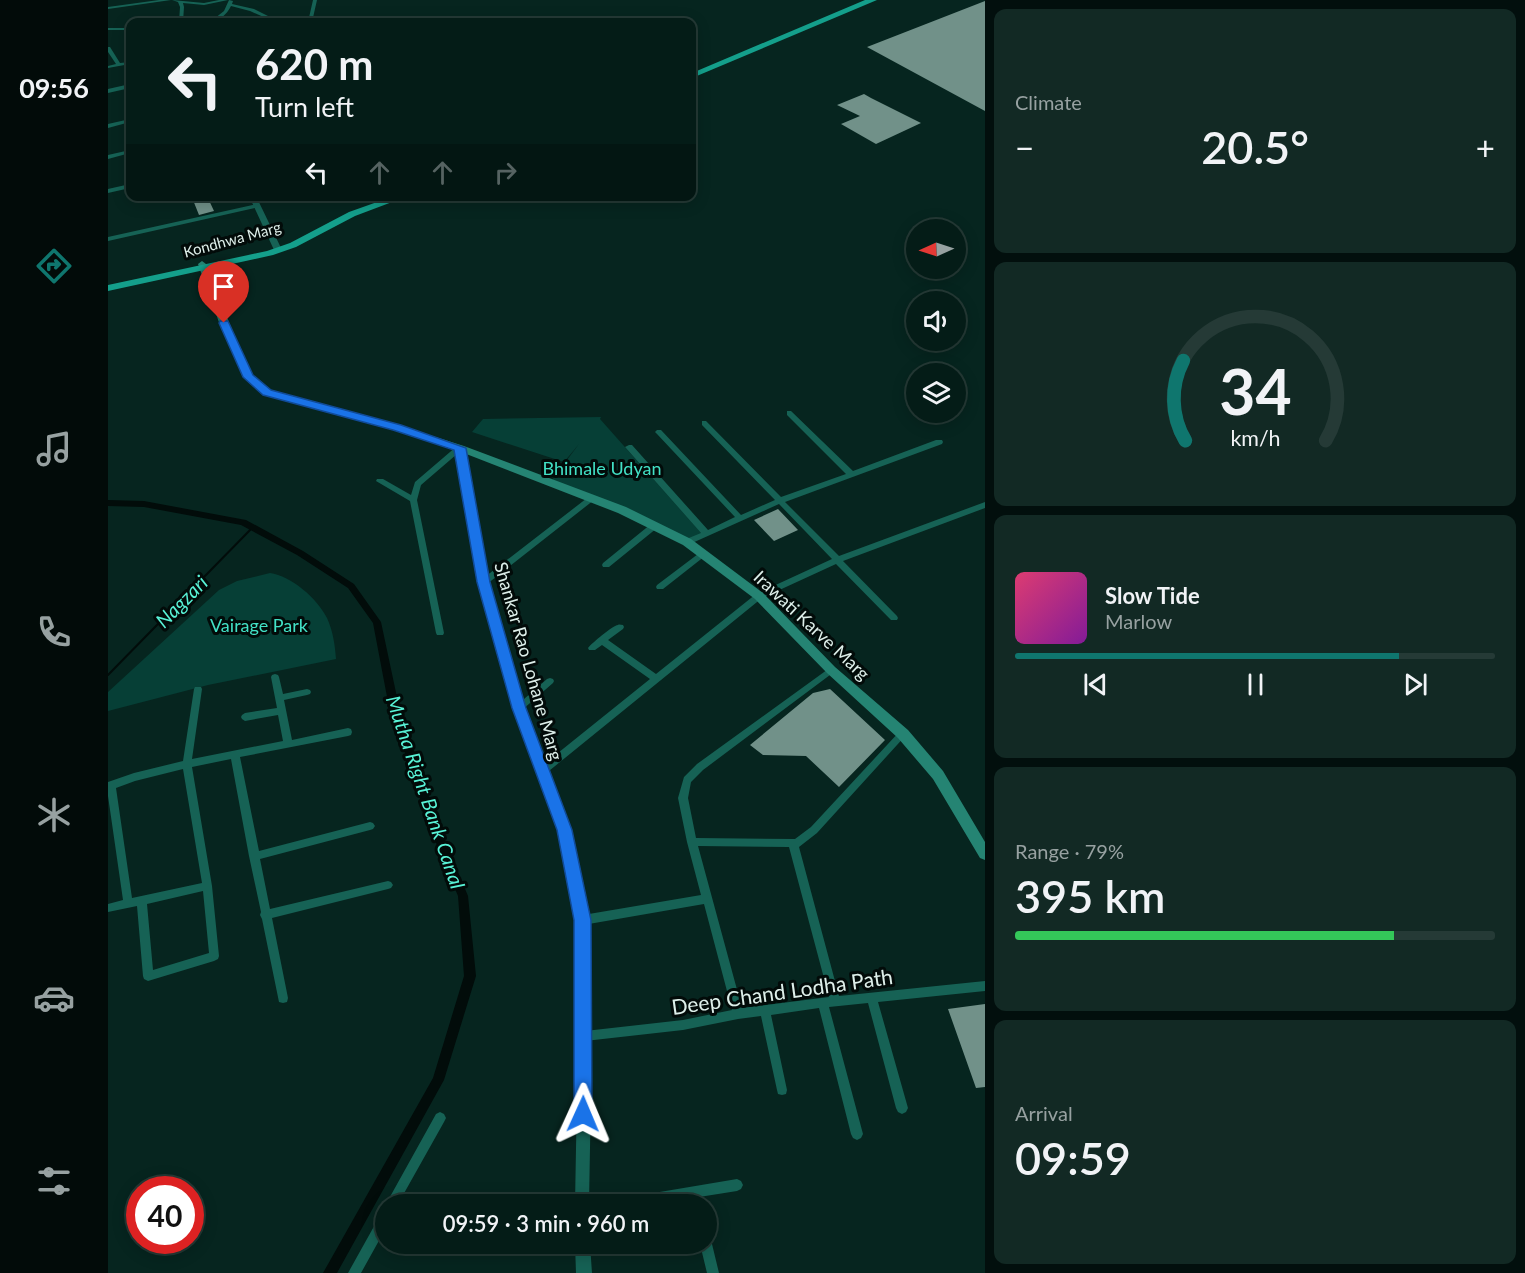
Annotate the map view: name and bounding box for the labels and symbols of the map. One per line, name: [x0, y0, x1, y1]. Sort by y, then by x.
street label: Kondhwa Marg: [181, 217, 283, 261]
north arrow: [906, 219, 966, 279]
pin: [198, 261, 249, 323]
park label: Bhimale Udyan: [543, 457, 662, 479]
street label: Shankar Rao Lohane Marg: [490, 559, 568, 763]
street label: Irawati Karve Marg: [750, 566, 874, 684]
water label: Nagzari: [150, 570, 212, 632]
park label: Vairage Park: [210, 614, 309, 636]
water label: Mutha Right Bank Canal: [382, 692, 471, 892]
street label: Deep Chand Lodha Path: [670, 963, 894, 1019]
position arrow: [551, 1082, 615, 1146]
speed limit sign: 40: [126, 1176, 204, 1254]

